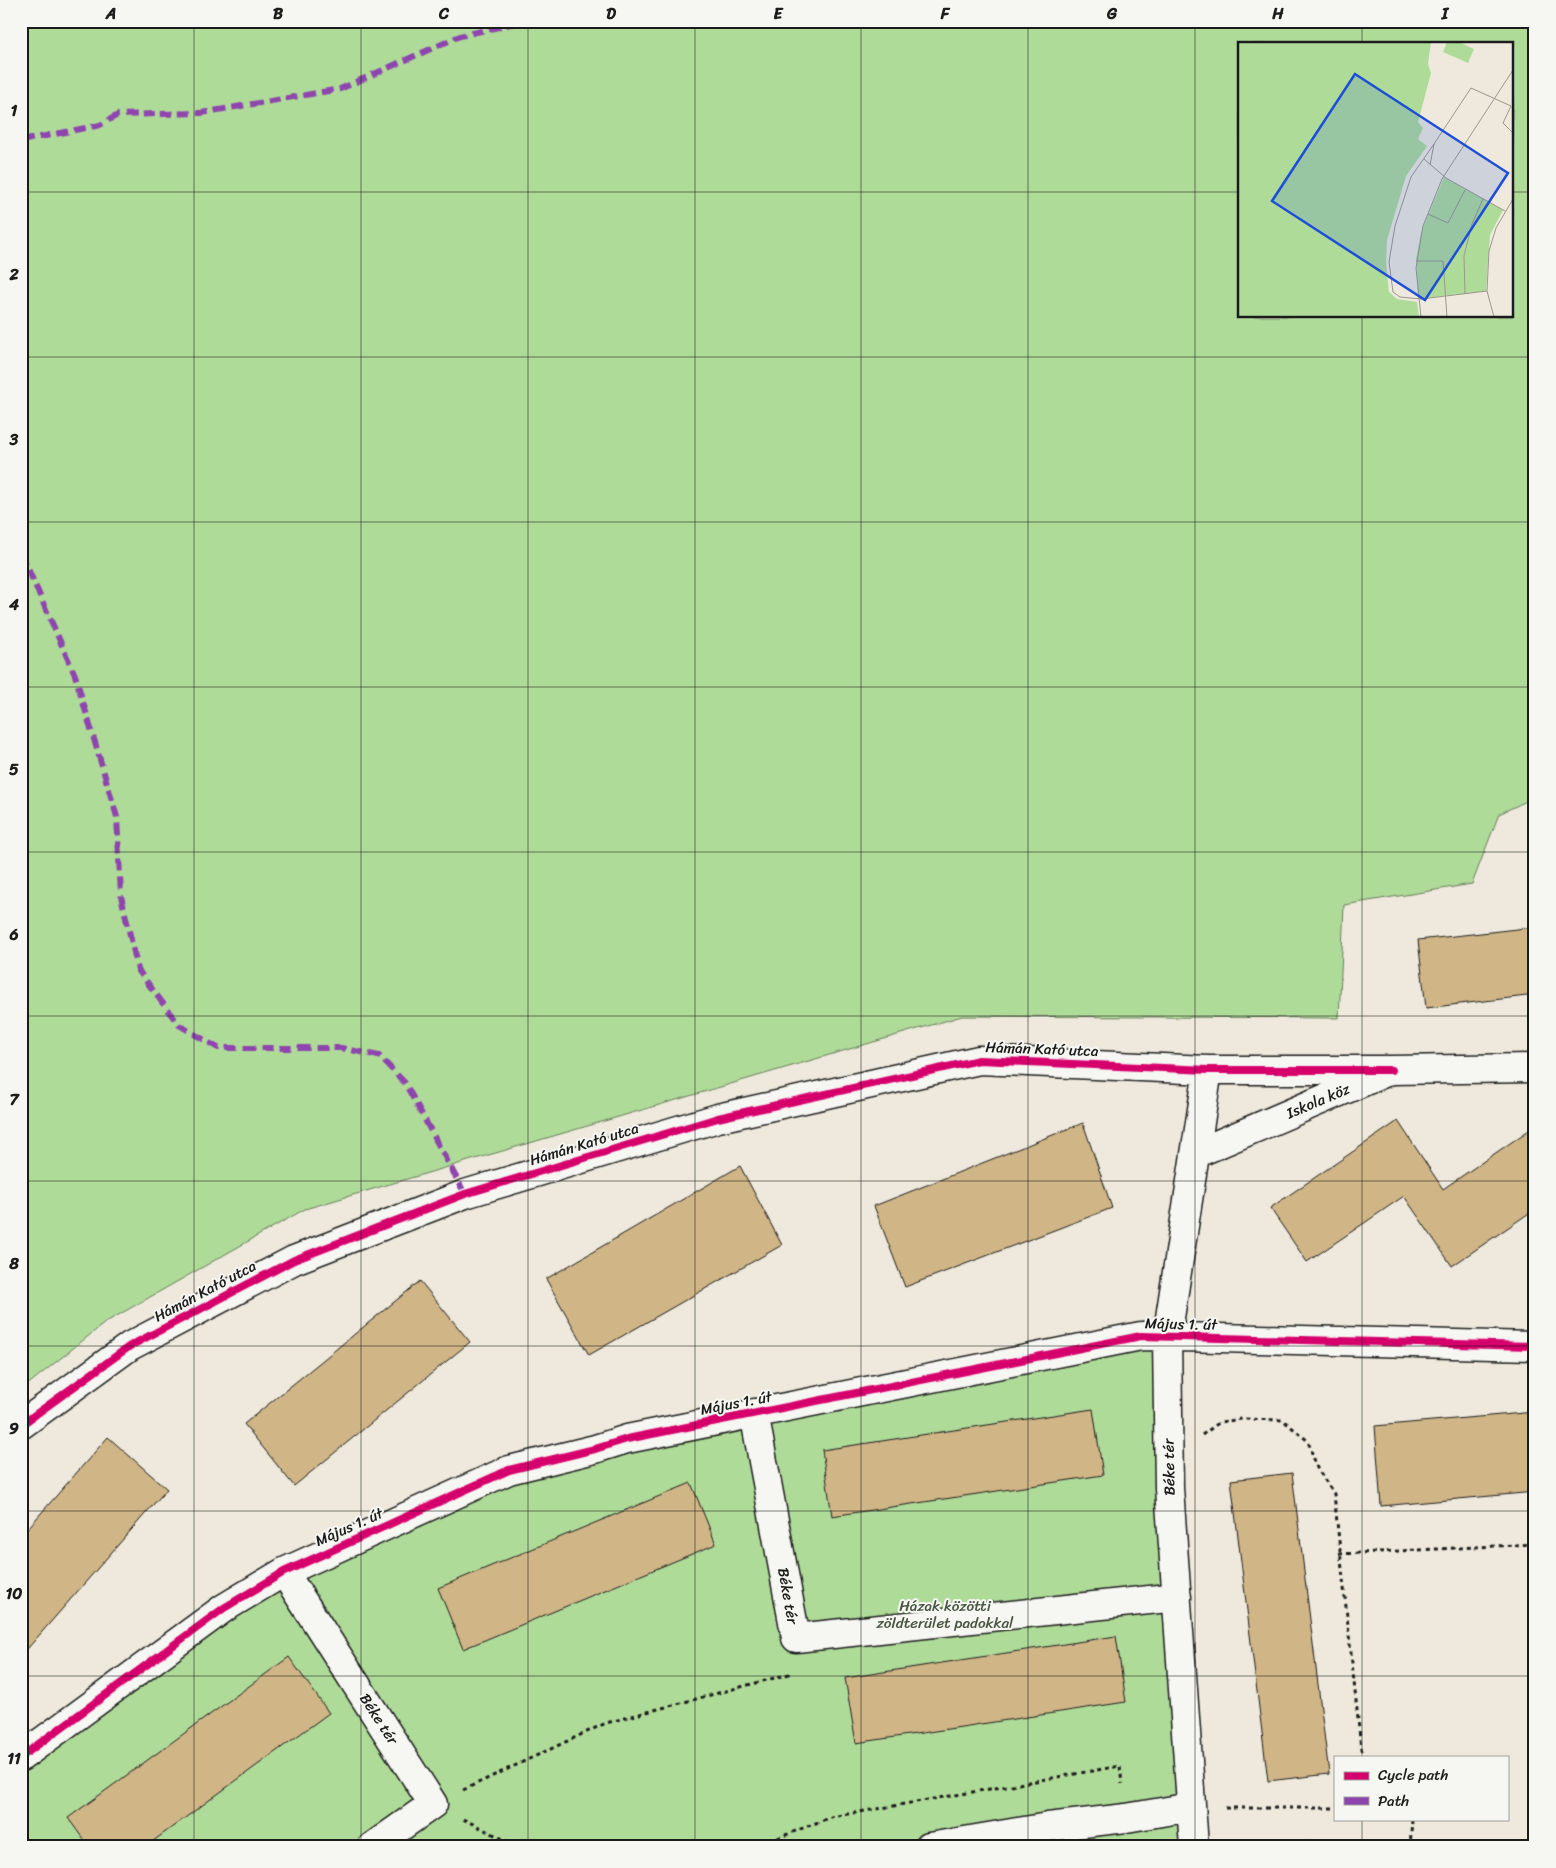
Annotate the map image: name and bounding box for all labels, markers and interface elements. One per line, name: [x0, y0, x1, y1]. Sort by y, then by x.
text: A: [105, 0, 116, 28]
text: B: [273, 0, 284, 28]
text: C: [438, 0, 450, 28]
text: D: [606, 0, 616, 28]
text: E: [774, 0, 784, 28]
text: F: [940, 0, 951, 28]
text: G: [1106, 0, 1118, 28]
text: H: [1271, 0, 1284, 28]
text: I: [1441, 0, 1450, 28]
inset map: [1238, 42, 1514, 318]
text: 1: [11, 96, 18, 125]
text: 2: [8, 260, 19, 289]
text: 3: [9, 425, 19, 454]
text: 4: [8, 590, 19, 619]
text: 5: [9, 755, 19, 784]
text: 6: [8, 920, 19, 949]
street label: Hámán Kató utca: [985, 1034, 1099, 1064]
street label: Iskola köz: [1281, 1076, 1355, 1126]
text: 7: [9, 1085, 20, 1114]
street label: Hámán Kató utca: [526, 1115, 642, 1173]
text: 8: [8, 1249, 19, 1278]
street label: Hámán Kató utca: [149, 1253, 261, 1329]
street label: Május 1. út: [1145, 1310, 1218, 1338]
street label: Május 1. út: [698, 1383, 775, 1423]
text: 9: [9, 1414, 19, 1443]
street label: Béke tér: [1155, 1437, 1182, 1496]
street label: Május 1. út: [311, 1500, 388, 1554]
street label: Béke tér: [770, 1566, 806, 1627]
text: 10: [6, 1579, 22, 1608]
park label: Házak közötti zöldterület padokkal: [876, 1593, 1014, 1636]
street label: Béke tér: [353, 1688, 406, 1751]
text: 11: [7, 1744, 21, 1773]
legend: [1334, 1756, 1508, 1820]
text: Cycle path: [1378, 1762, 1449, 1788]
text: Path: [1378, 1788, 1409, 1814]

